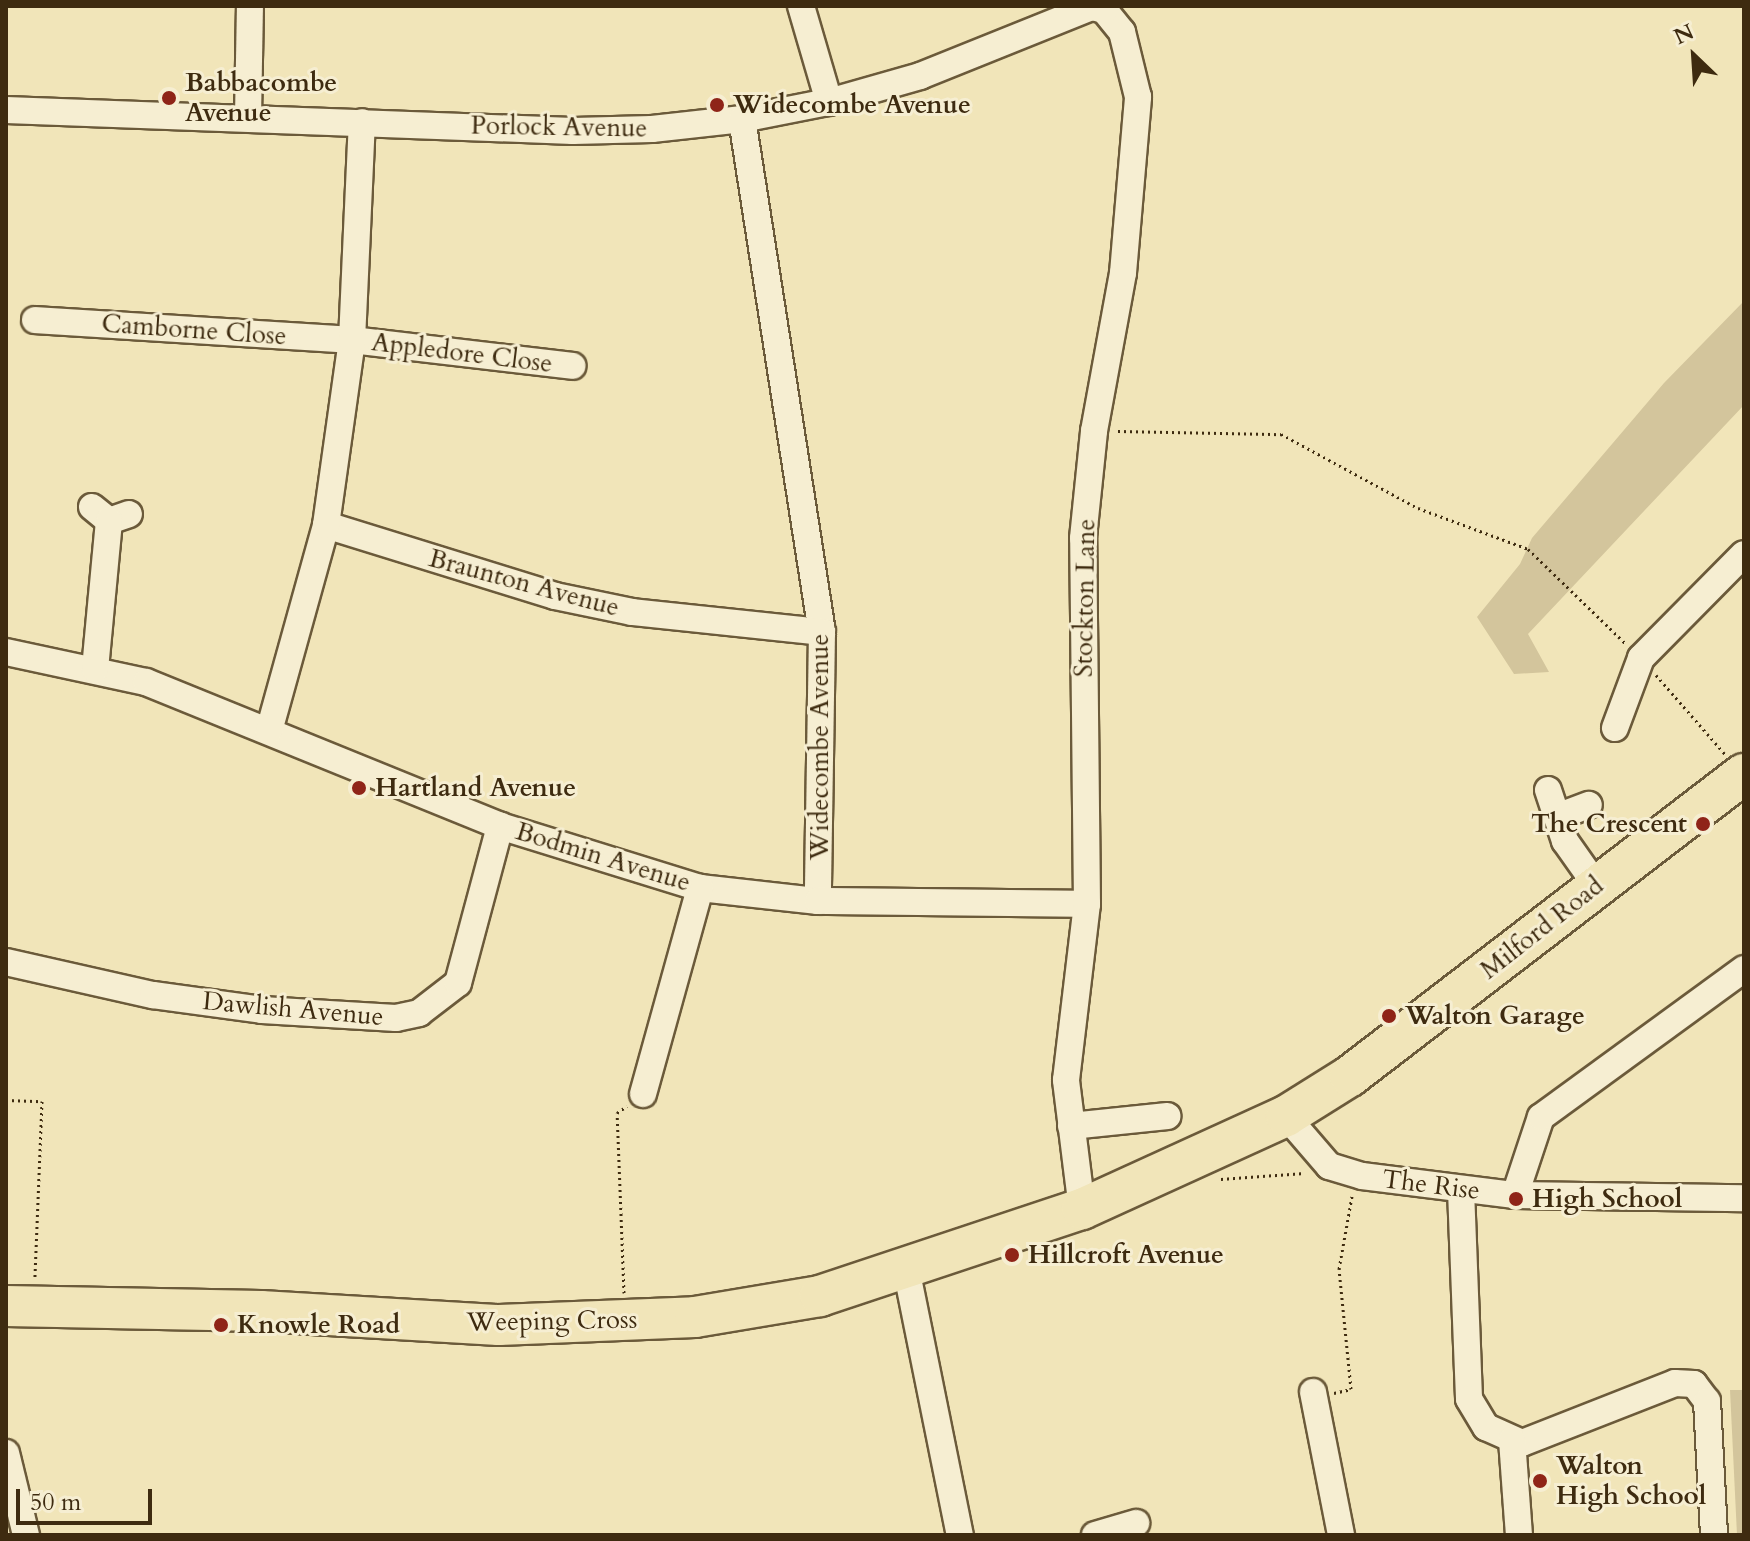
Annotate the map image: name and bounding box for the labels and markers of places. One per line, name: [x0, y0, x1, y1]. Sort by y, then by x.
place label: Babbacombe Avenue: [185, 67, 337, 128]
marker: Babbacombe Avenue: [160, 89, 178, 107]
place label: Widecombe Avenue: [733, 89, 971, 121]
marker: Widecombe Avenue: [708, 96, 726, 114]
place label: Hartland Avenue: [375, 772, 576, 804]
marker: Hartland Avenue: [350, 779, 368, 797]
place label: The Crescent: [1531, 808, 1687, 840]
marker: The Crescent: [1694, 815, 1712, 833]
place label: Walton Garage: [1405, 1000, 1585, 1032]
marker: Walton Garage: [1380, 1007, 1398, 1025]
place label: High School: [1532, 1183, 1682, 1215]
marker: High School: [1507, 1190, 1525, 1208]
place label: Hillcroft Avenue: [1028, 1239, 1224, 1271]
marker: Hillcroft Avenue: [1003, 1246, 1021, 1264]
place label: Knowle Road: [237, 1309, 400, 1341]
marker: Knowle Road: [212, 1316, 230, 1334]
place label: Walton High School: [1556, 1450, 1706, 1512]
marker: Walton High School: [1531, 1472, 1549, 1490]

